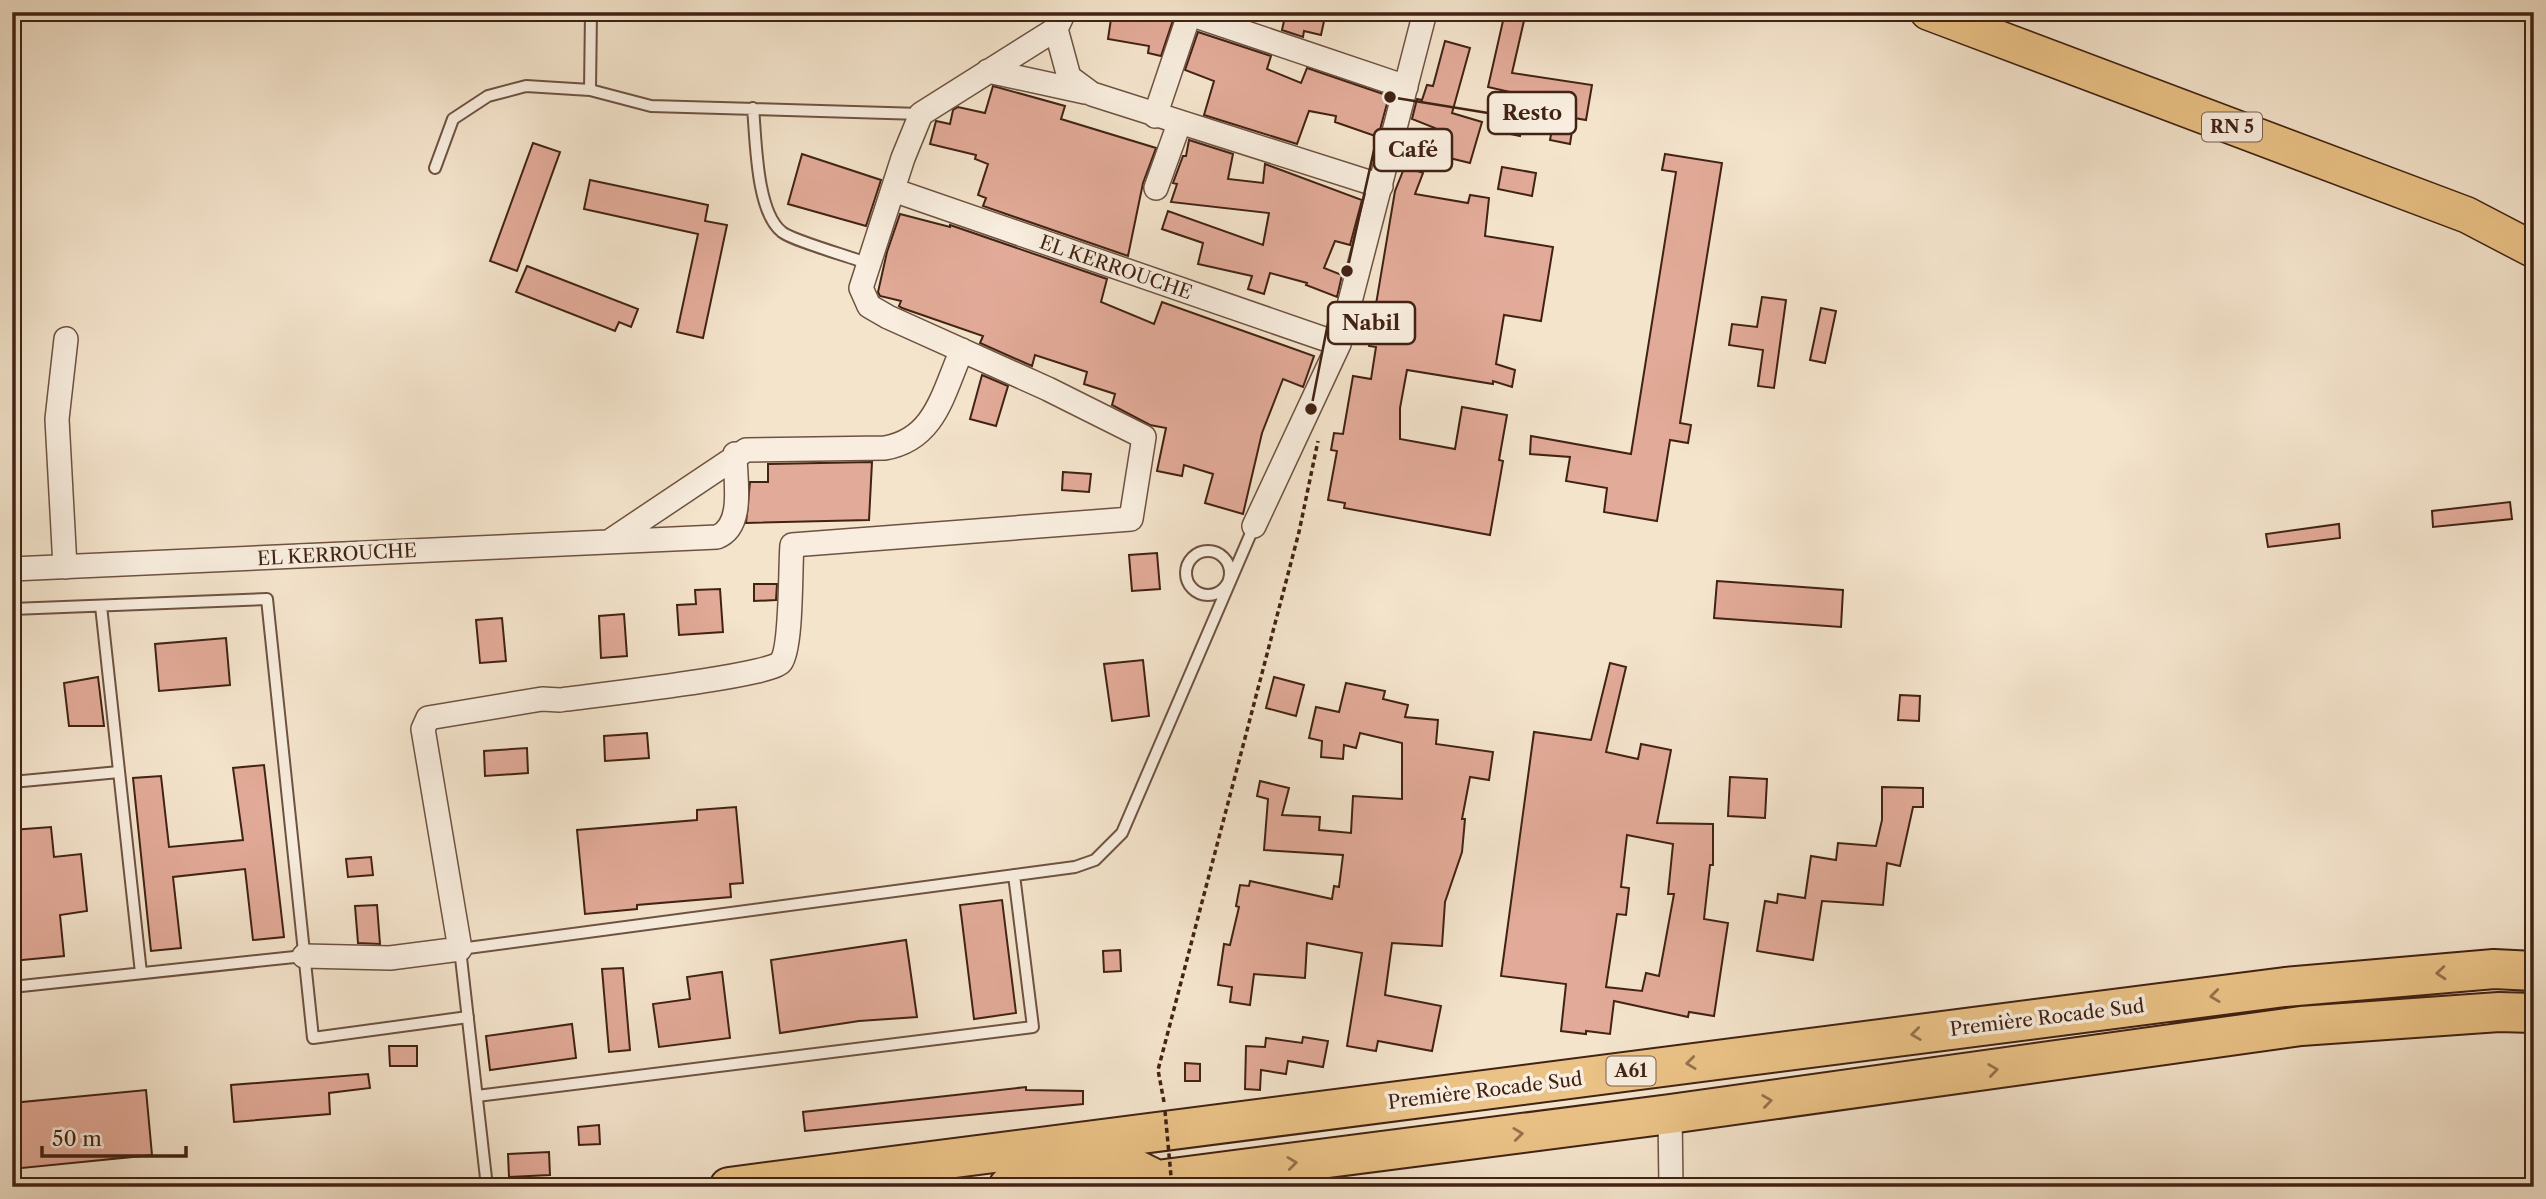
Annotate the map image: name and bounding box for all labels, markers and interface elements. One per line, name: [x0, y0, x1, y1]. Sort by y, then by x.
callout: Resto: [1488, 92, 1576, 134]
text: Resto: [1502, 100, 1562, 125]
road number: RN 5: [2202, 112, 2262, 142]
callout: Café: [1374, 129, 1452, 171]
text: Café: [1388, 137, 1438, 162]
street label: EL KERROUCHE: [1037, 231, 1195, 304]
callout: Nabil: [1328, 302, 1415, 344]
text: Nabil: [1342, 310, 1400, 335]
street label: EL KERROUCHE: [257, 539, 417, 570]
one-way arrow: [2435, 966, 2447, 981]
one-way arrow: [2209, 988, 2221, 1003]
street label: Première Rocade Sud: [1948, 994, 2146, 1041]
one-way arrow: [1911, 1027, 1922, 1042]
road number: A61: [1606, 1056, 1656, 1086]
one-way arrow: [1685, 1056, 1697, 1071]
one-way arrow: [1987, 1062, 1999, 1077]
street label: Première Rocade Sud: [1386, 1067, 1584, 1114]
one-way arrow: [1761, 1094, 1773, 1109]
scale bar: [42, 1115, 186, 1159]
text: 50 m: [52, 1126, 102, 1151]
one-way arrow: [1512, 1127, 1523, 1142]
one-way arrow: [1286, 1156, 1298, 1171]

